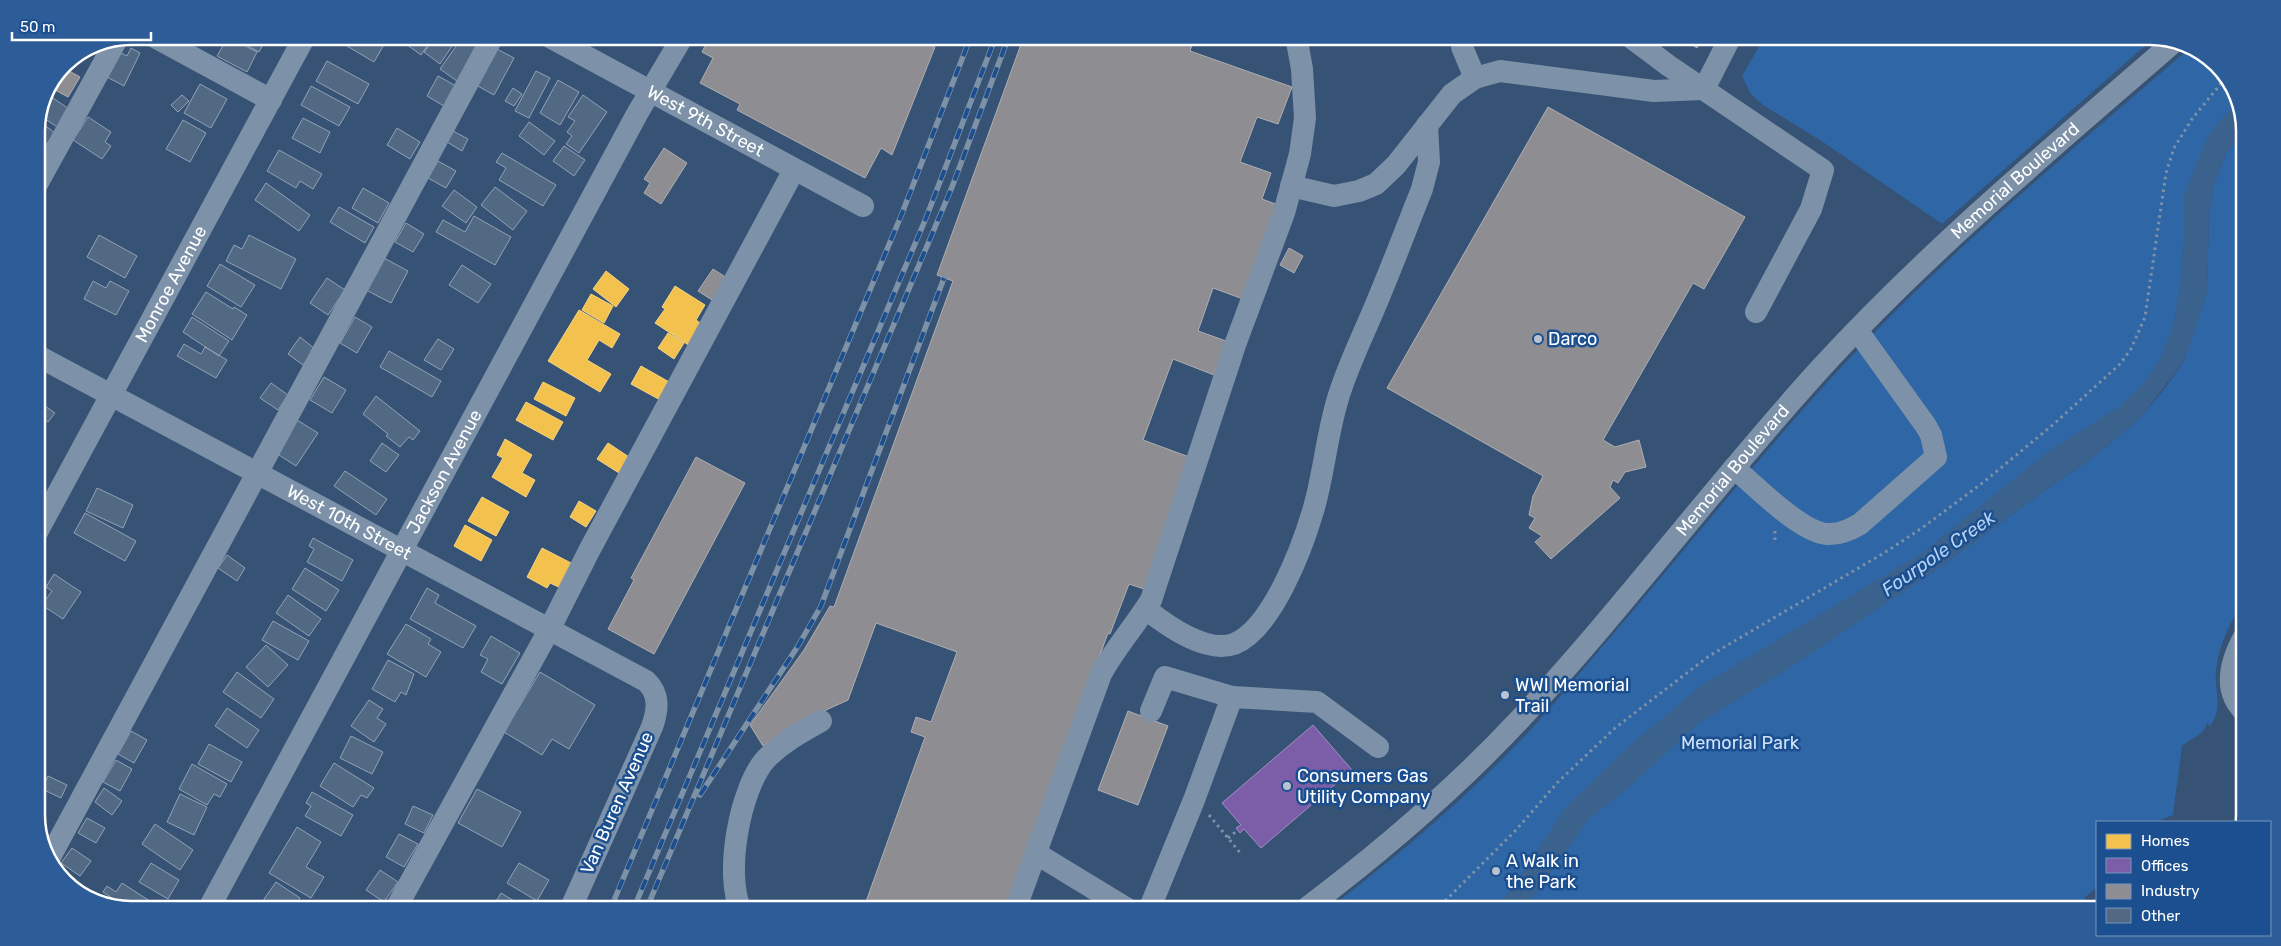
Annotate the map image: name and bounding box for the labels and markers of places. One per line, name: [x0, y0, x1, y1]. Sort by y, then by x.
place label: Darco: [1548, 328, 1597, 350]
marker: Darco: [1532, 333, 1544, 345]
place label: WWI Memorial Trail: [1515, 674, 1629, 717]
marker: WWI Memorial Trail: [1499, 689, 1511, 701]
place label: Consumers Gas Utility Company: [1297, 765, 1430, 808]
marker: Consumers Gas Utility Company: [1281, 780, 1293, 792]
place label: A Walk in the Park: [1506, 850, 1579, 893]
marker: A Walk in the Park: [1490, 865, 1502, 877]

